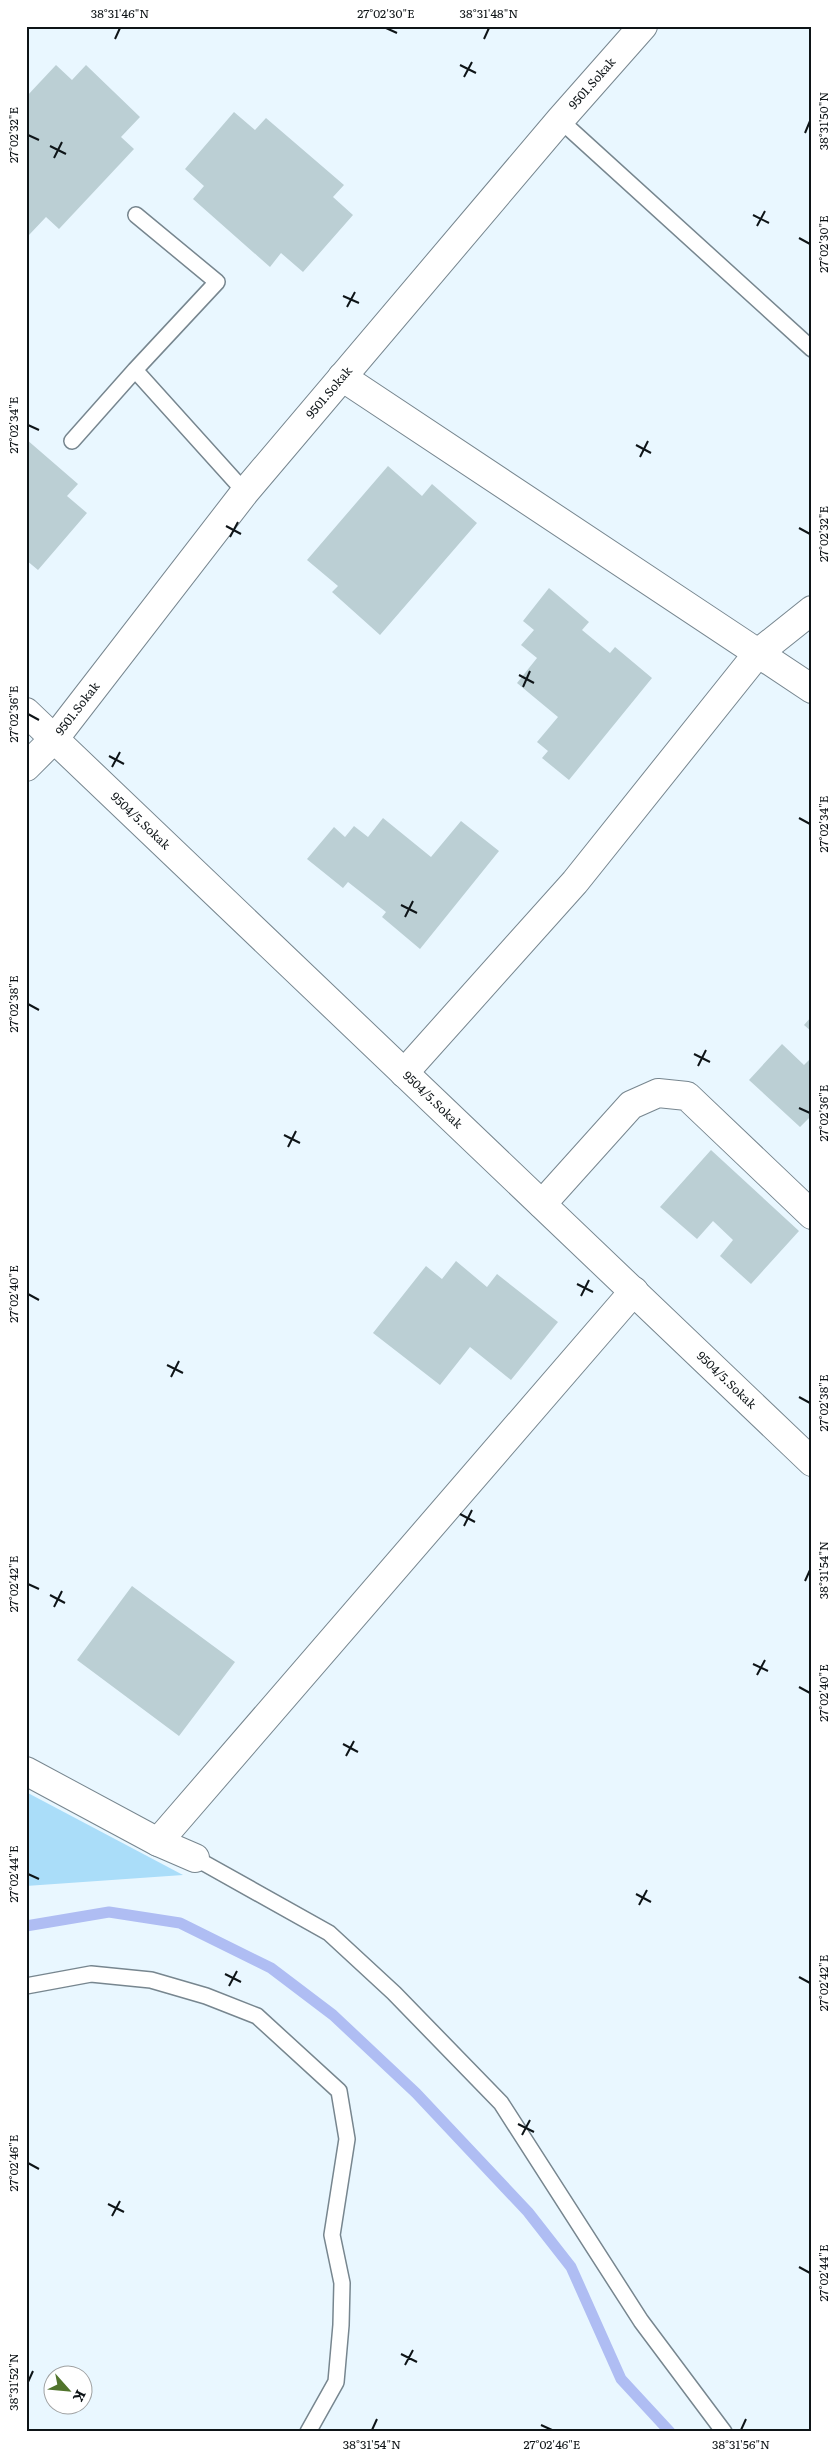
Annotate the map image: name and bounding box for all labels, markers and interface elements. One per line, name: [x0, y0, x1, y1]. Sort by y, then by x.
text: 38°31'46"N: [91, 4, 149, 22]
text: 27°02'30"E: [357, 4, 415, 22]
text: 38°31'48"N: [460, 4, 518, 22]
street label: 9501.Sokak: [564, 53, 620, 113]
text: 38°31'50"N: [814, 92, 832, 150]
text: 27°02'32"E: [4, 107, 22, 163]
text: 27°02'30"E: [814, 215, 832, 273]
street label: 9501.Sokak: [301, 362, 356, 422]
text: 27°02'34"E: [4, 396, 22, 454]
text: 27°02'32"E: [814, 506, 832, 562]
street label: 9501.Sokak: [50, 677, 104, 739]
text: 27°02'36"E: [4, 685, 22, 742]
street label: 9504/5.Sokak: [107, 787, 175, 854]
text: 27°02'34"E: [814, 795, 832, 853]
text: 27°02'38"E: [4, 975, 22, 1033]
street label: 9504/5.Sokak: [399, 1066, 468, 1133]
text: 27°02'36"E: [814, 1084, 832, 1141]
text: 27°02'40"E: [4, 1265, 22, 1323]
street label: 9504/5.Sokak: [693, 1347, 761, 1413]
text: 27°02'38"E: [814, 1374, 832, 1432]
text: 38°31'54"N: [814, 1541, 832, 1599]
text: 27°02'42"E: [4, 1555, 22, 1612]
text: 27°02'40"E: [814, 1664, 832, 1722]
text: 27°02'44"E: [4, 1845, 22, 1903]
text: 27°02'42"E: [814, 1954, 832, 2011]
text: 27°02'46"E: [4, 2134, 22, 2192]
text: 27°02'44"E: [814, 2244, 832, 2302]
text: 38°31'52"N: [4, 2353, 22, 2411]
north arrow: [42, 2366, 92, 2416]
text: K: [69, 2387, 92, 2406]
text: 38°31'54"N: [343, 2435, 401, 2453]
text: 27°02'46"E: [523, 2435, 581, 2453]
text: 38°31'56"N: [712, 2435, 770, 2453]

